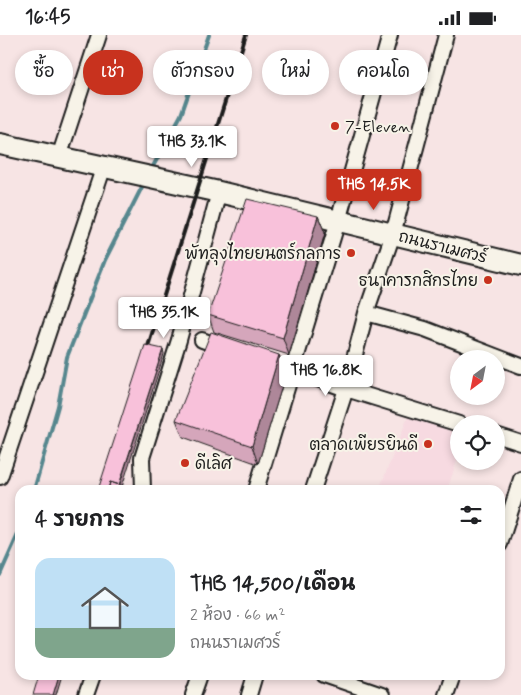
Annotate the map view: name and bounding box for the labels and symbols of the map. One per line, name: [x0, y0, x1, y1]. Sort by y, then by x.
place label: 7-Eleven: [345, 117, 411, 138]
marker: 7-Eleven: [329, 120, 341, 132]
pin: THB 33.1K: [135, 125, 249, 168]
pin: THB 14.5K: [317, 169, 431, 211]
street label: ถนนราเมศวร์: [396, 224, 490, 269]
place label: พัทลุงไทยยนตร์กลการ: [185, 242, 341, 266]
marker: พัทลุงไทยยนตร์กลการ: [345, 247, 357, 259]
place label: ธนาคารกสิกรไทย: [359, 269, 478, 292]
marker: ธนาคารกสิกรไทย: [482, 274, 494, 286]
pin: THB 35.1K: [107, 297, 221, 339]
north arrow: [450, 350, 505, 405]
pin: THB 16.8K: [269, 355, 383, 397]
place label: ตลาดเพียรยินดี: [309, 434, 418, 456]
marker: ตลาดเพียรยินดี: [422, 438, 434, 450]
place label: ดีเลิศ: [195, 453, 233, 475]
marker: ดีเลิศ: [179, 457, 191, 469]

